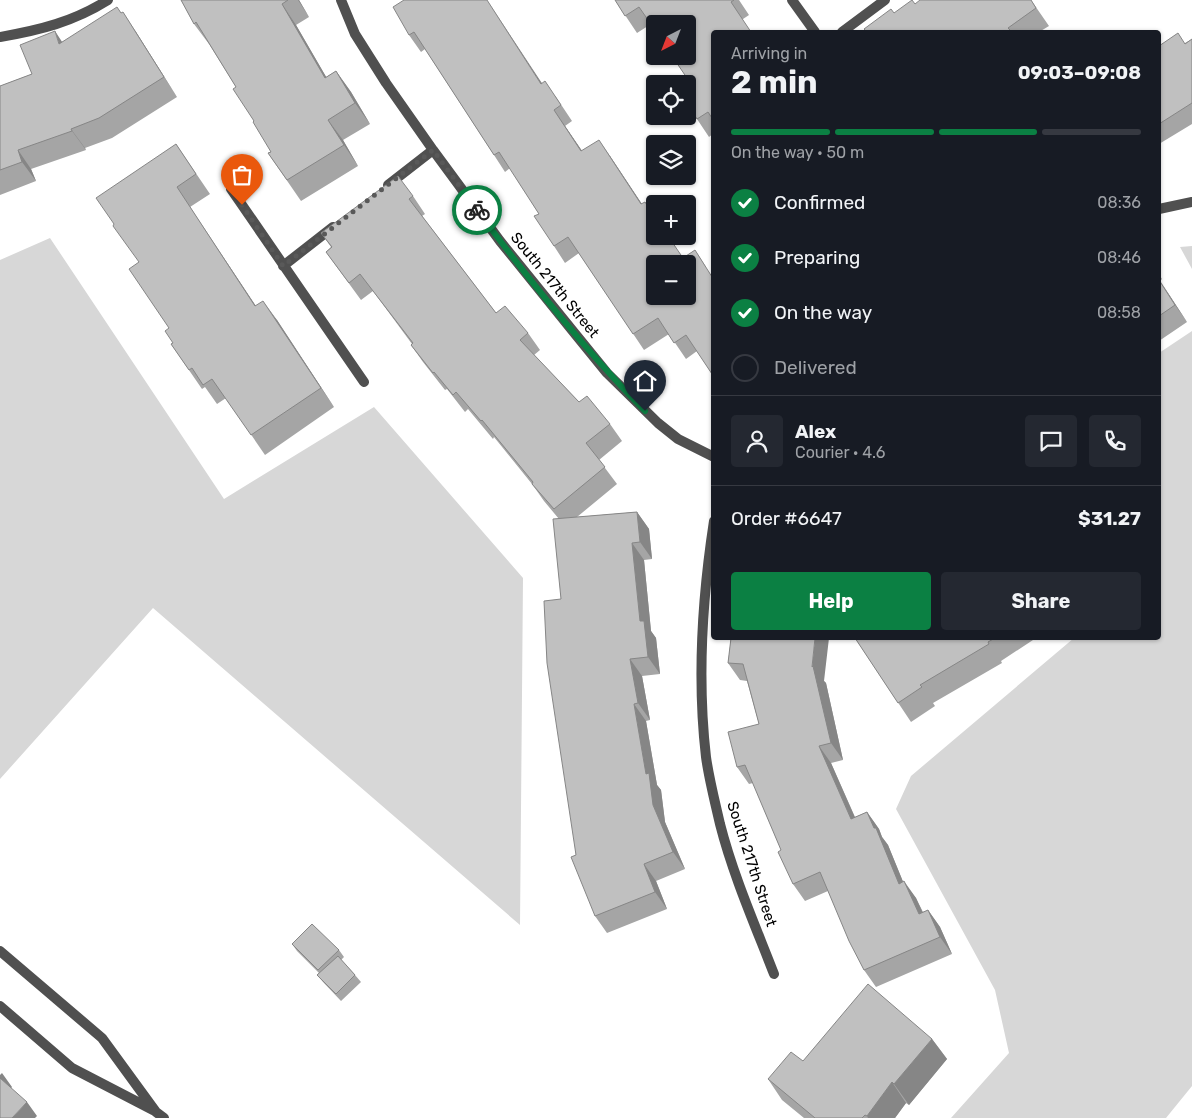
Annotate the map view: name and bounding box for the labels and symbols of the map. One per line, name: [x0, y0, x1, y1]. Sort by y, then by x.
north arrow: [646, 15, 696, 65]
pin: [221, 154, 263, 205]
courier: [452, 185, 502, 235]
street label: South 217th Street: [507, 229, 603, 342]
pin: [624, 360, 666, 411]
street label: South 217th Street: [723, 799, 781, 929]

